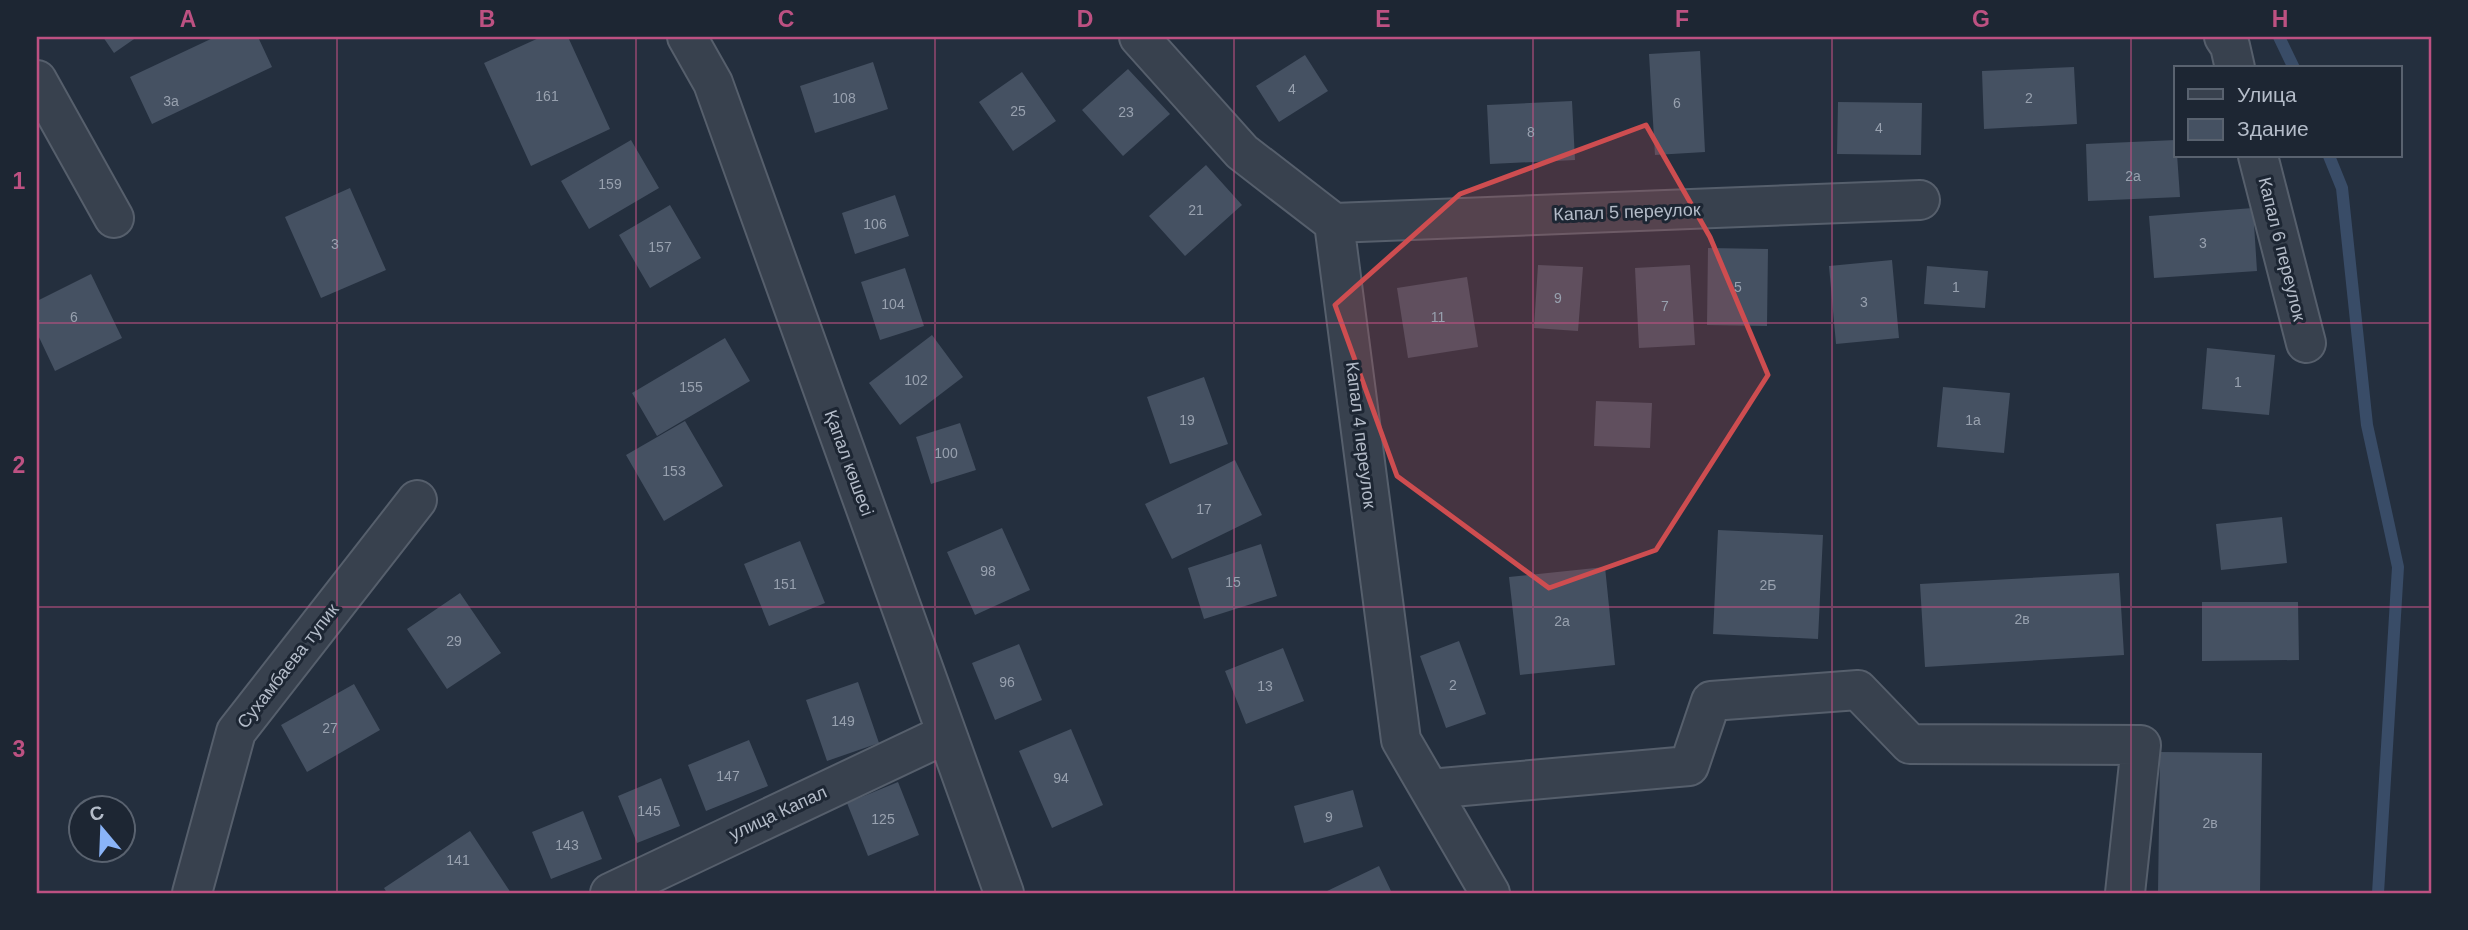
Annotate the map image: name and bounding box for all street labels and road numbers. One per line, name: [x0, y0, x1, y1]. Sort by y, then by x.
street label: Капал 6 переулок: [2254, 175, 2310, 323]
street label: Капал 5 переулок: [1553, 199, 1701, 225]
street label: Капал 4 переулок: [1342, 361, 1380, 510]
street label: Қапал көшесі: [821, 407, 877, 519]
street label: Сухамбаева тупик: [233, 600, 343, 732]
street label: улица Капал: [726, 782, 830, 844]

